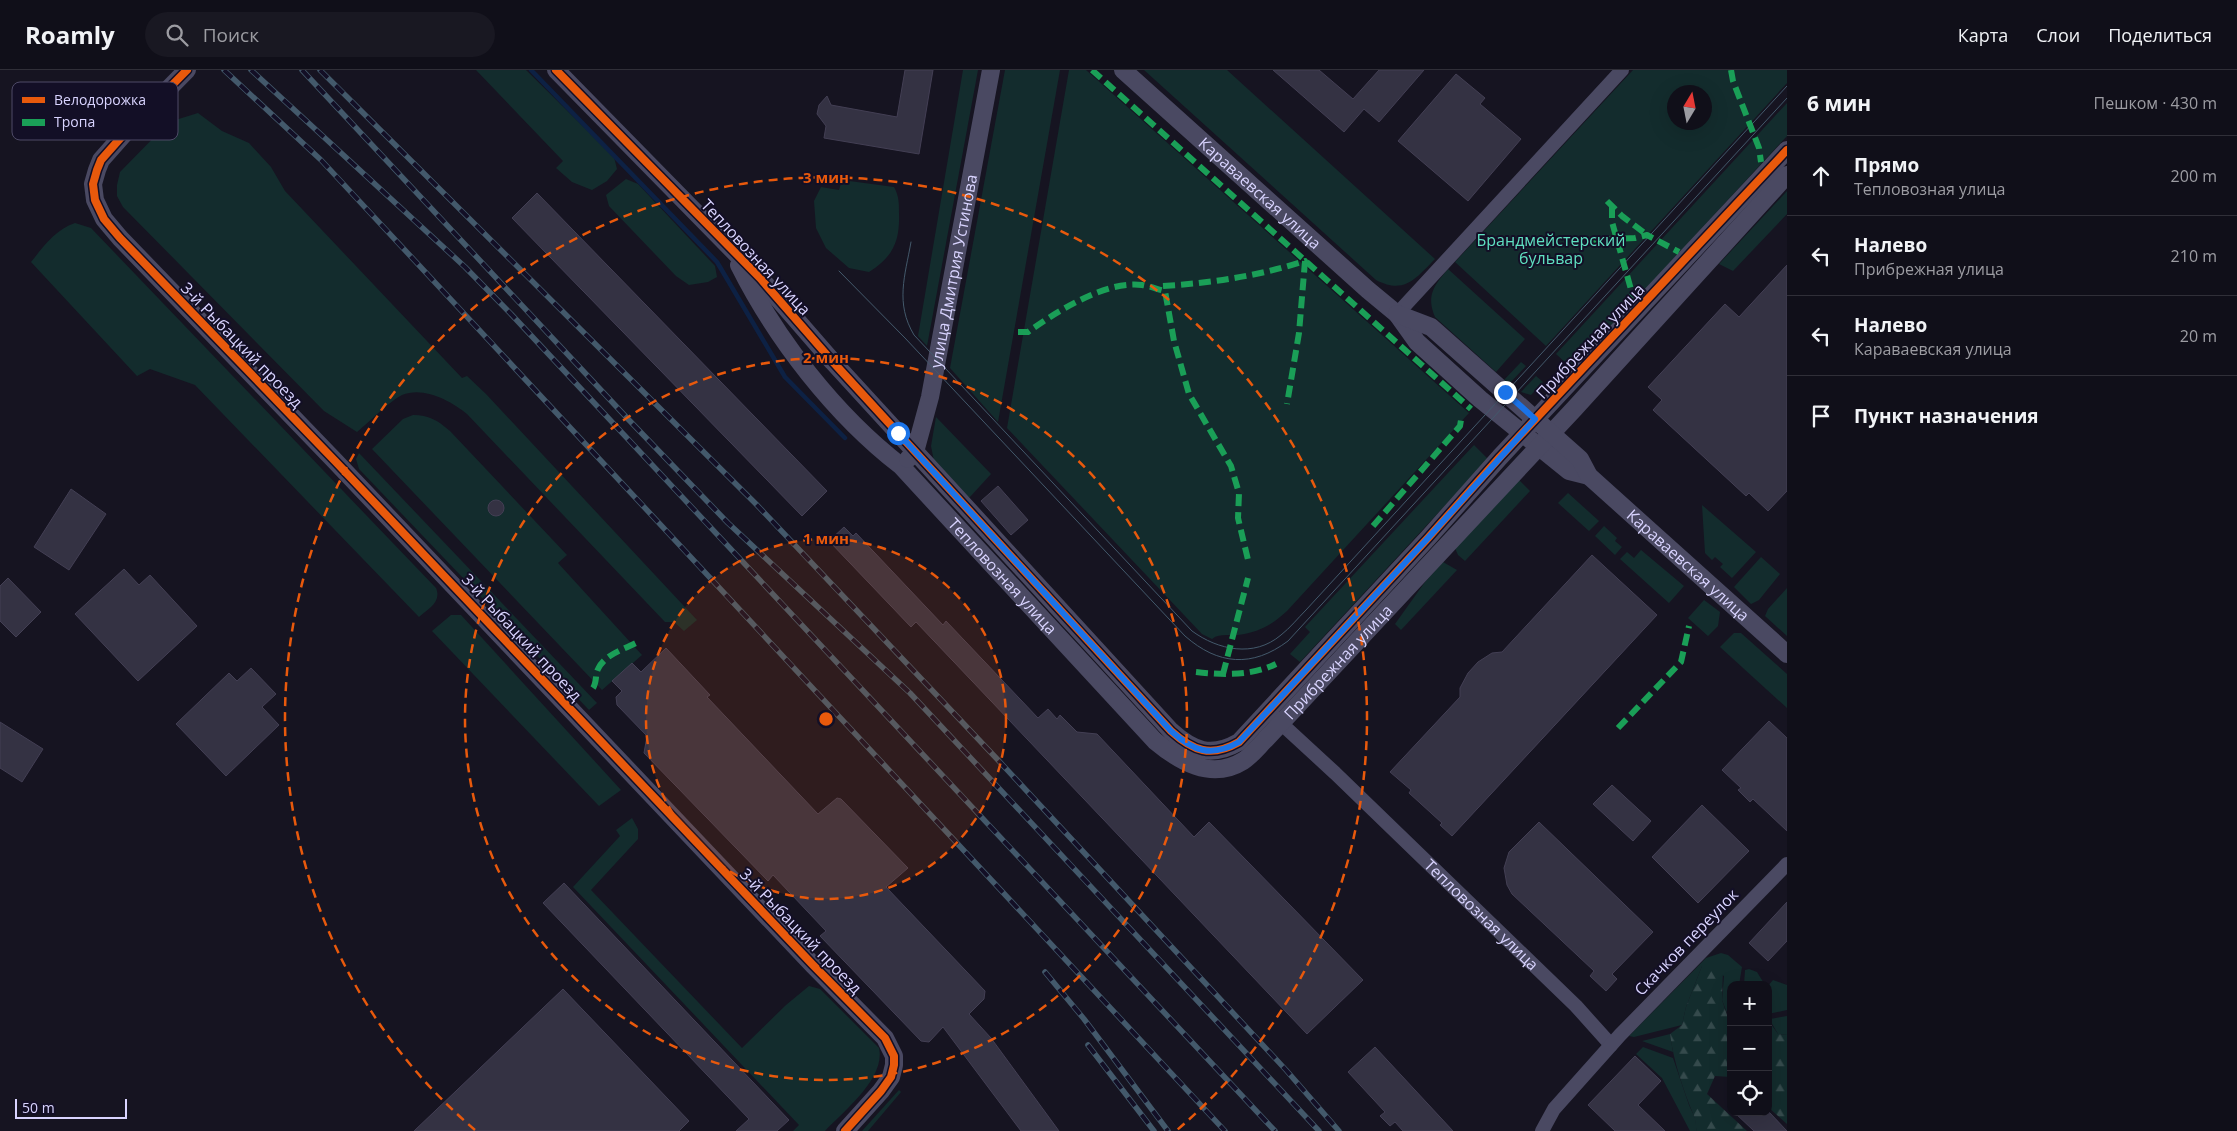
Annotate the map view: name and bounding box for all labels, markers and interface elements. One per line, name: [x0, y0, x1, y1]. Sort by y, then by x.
search box: [145, 12, 495, 57]
text: Roamly: [25, 18, 115, 51]
icon: search: [163, 21, 191, 49]
text: Поиск: [203, 22, 259, 48]
text: Карта: [1958, 23, 2008, 47]
text: Слои: [2036, 23, 2080, 47]
text: Поделиться: [2108, 23, 2212, 47]
legend: [12, 82, 178, 140]
north arrow: [1667, 85, 1712, 130]
text: 6 мин: [1807, 89, 1871, 117]
text: Велодорожка: [54, 90, 146, 109]
text: Пешком · 430 m: [2094, 92, 2217, 114]
text: Тропа: [54, 112, 95, 131]
street label: Караваевская улица: [1194, 132, 1326, 254]
text: Прямо: [1854, 152, 1919, 178]
icon: ahead: [1807, 162, 1835, 190]
text: 200 m: [2171, 165, 2217, 187]
text: 3 мин: [803, 167, 849, 187]
street label: улица Дмитрия Устинова: [925, 172, 982, 370]
text: Тепловозная улица: [1854, 178, 2005, 200]
street label: Тепловозная улица: [696, 194, 816, 320]
park label: Брандмейстерский бульвар: [1477, 229, 1625, 269]
text: Налево: [1854, 232, 1927, 258]
icon: left: [1807, 242, 1835, 270]
text: 210 m: [2171, 245, 2217, 267]
text: Прибрежная улица: [1854, 258, 2004, 280]
street label: 3-й Рыбацкий проезд: [176, 277, 308, 413]
street label: Прибрежная улица: [1531, 279, 1649, 403]
text: Налево: [1854, 312, 1927, 338]
icon: left: [1807, 322, 1835, 350]
text: 20 m: [2180, 325, 2217, 347]
text: Караваевская улица: [1854, 338, 2012, 360]
text: 2 мин: [803, 347, 849, 367]
route end: [1494, 381, 1517, 404]
icon: arrive: [1807, 402, 1835, 430]
text: Пункт назначения: [1854, 403, 2039, 429]
route start: [887, 422, 910, 445]
street label: Караваевская улица: [1622, 504, 1754, 626]
street label: Тепловозная улица: [943, 513, 1062, 639]
text: 1 мин: [803, 528, 849, 548]
street label: 3-й Рыбацкий проезд: [457, 568, 587, 706]
street label: Прибрежная улица: [1279, 600, 1397, 724]
centre of rings: [817, 710, 835, 728]
street label: Тепловозная улица: [1419, 854, 1544, 975]
street label: 3-й Рыбацкий проезд: [735, 863, 867, 999]
street label: Скачков переулок: [1629, 883, 1743, 1000]
map controls: [1727, 981, 1772, 1116]
button: +: [1727, 981, 1772, 1026]
button: −: [1727, 1026, 1772, 1071]
button: locate: [1727, 1071, 1772, 1116]
scale bar: [15, 1096, 128, 1119]
text: 50 m: [22, 1098, 55, 1117]

